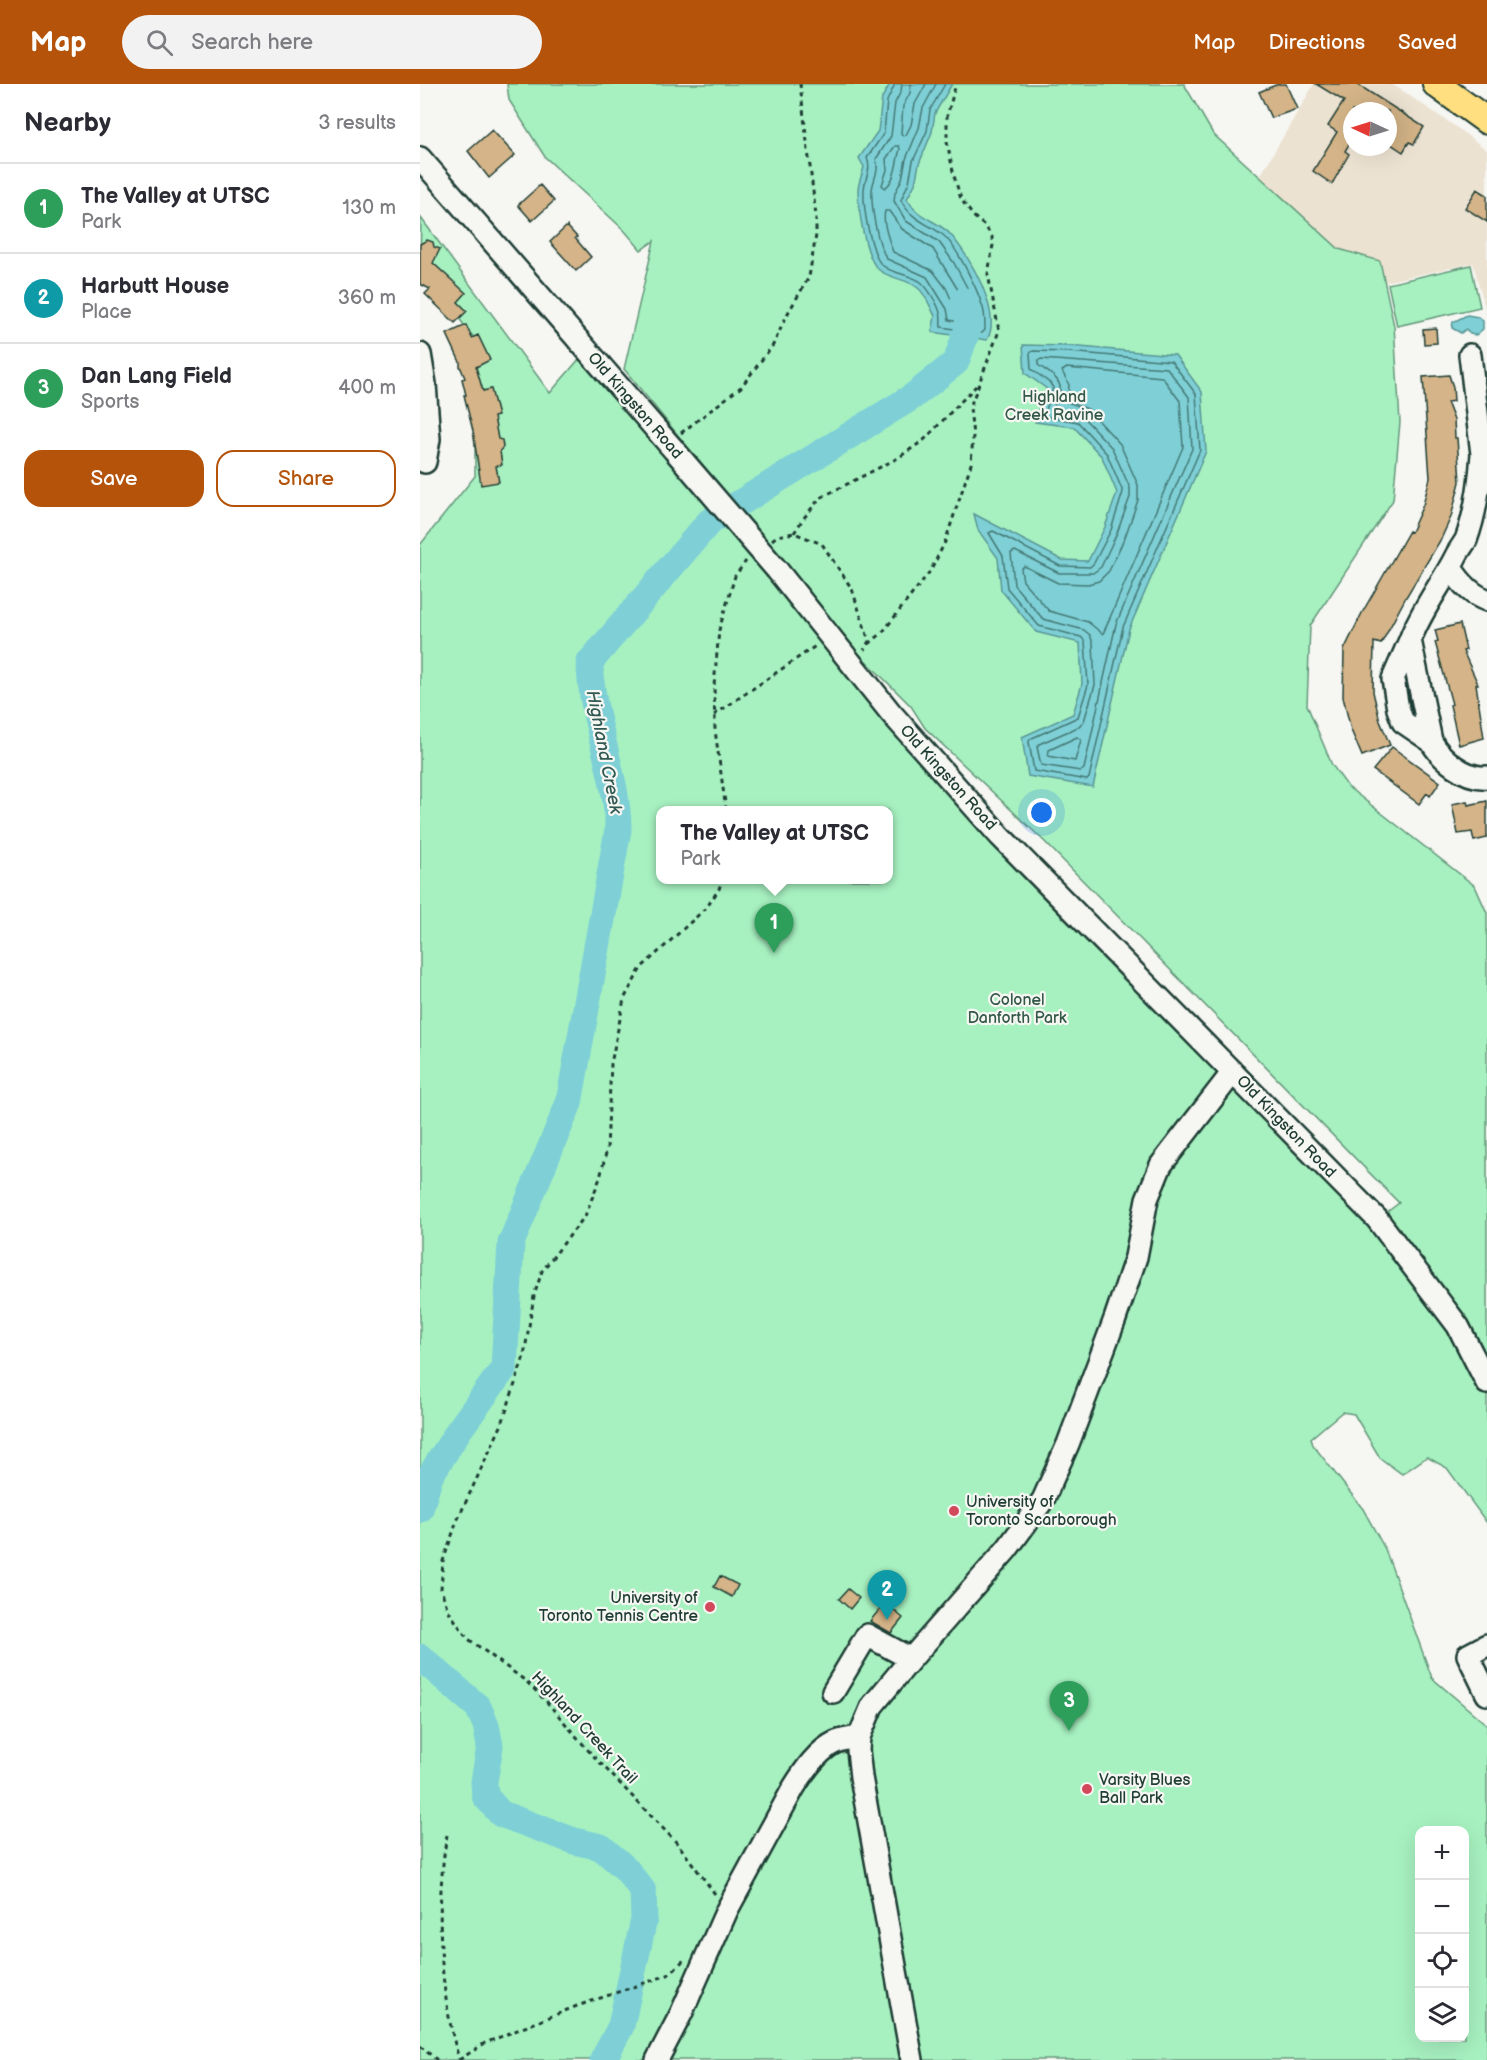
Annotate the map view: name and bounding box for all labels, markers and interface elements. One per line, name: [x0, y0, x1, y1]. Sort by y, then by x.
search box: [122, 15, 542, 69]
text: Map: [30, 26, 86, 59]
icon: search: [143, 26, 176, 59]
text: Search here: [191, 29, 313, 56]
text: Map: [1193, 30, 1236, 55]
text: Directions: [1269, 30, 1365, 55]
text: Saved: [1398, 30, 1457, 55]
north arrow: [1343, 102, 1397, 156]
text: Nearby: [24, 108, 111, 139]
text: 3 results: [318, 111, 396, 135]
text: The Valley at UTSC: [81, 183, 270, 210]
text: 1: [39, 196, 48, 220]
text: 130 m: [342, 196, 396, 220]
text: Park: [81, 210, 121, 234]
text: Harbutt House: [81, 273, 229, 300]
text: 2: [38, 286, 49, 310]
text: 360 m: [338, 286, 396, 310]
text: Place: [81, 300, 132, 324]
street label: Old Kingston Road: [584, 349, 686, 463]
text: Dan Lang Field: [81, 363, 232, 390]
text: 3: [38, 376, 49, 400]
text: 400 m: [338, 376, 396, 400]
park label: Highland Creek Ravine: [1005, 388, 1104, 425]
text: Sports: [81, 390, 139, 414]
button: Save: [24, 450, 204, 507]
button: Share: [216, 450, 396, 507]
water label: Highland Creek: [582, 688, 627, 817]
street label: Old Kingston Road: [896, 722, 1000, 834]
your location: [1027, 798, 1056, 827]
popup: [656, 806, 893, 884]
text: The Valley at UTSC: [680, 820, 869, 847]
text: Park: [680, 847, 720, 871]
pin: 1: [754, 904, 794, 953]
park label: Colonel Danforth Park: [967, 991, 1067, 1028]
street label: Old Kingston Road: [1232, 1072, 1340, 1182]
place label: University of Toronto Scarborough: [966, 1493, 1117, 1530]
marker: University of Toronto Scarborough: [947, 1504, 961, 1518]
pin: 2: [868, 1570, 906, 1620]
place label: University of Toronto Tennis Centre: [539, 1589, 699, 1626]
marker: University of Toronto Tennis Centre: [703, 1600, 717, 1614]
street label: Highland Creek Trail: [527, 1668, 641, 1788]
pin: 3: [1050, 1682, 1088, 1731]
place label: Varsity Blues Ball Park: [1099, 1771, 1190, 1808]
marker: Varsity Blues Ball Park: [1080, 1782, 1094, 1796]
map controls: [1415, 1826, 1469, 2042]
button: +: [1415, 1826, 1469, 1880]
button: −: [1415, 1880, 1469, 1934]
button: locate: [1415, 1934, 1469, 1988]
button: layers: [1415, 1988, 1469, 2042]

